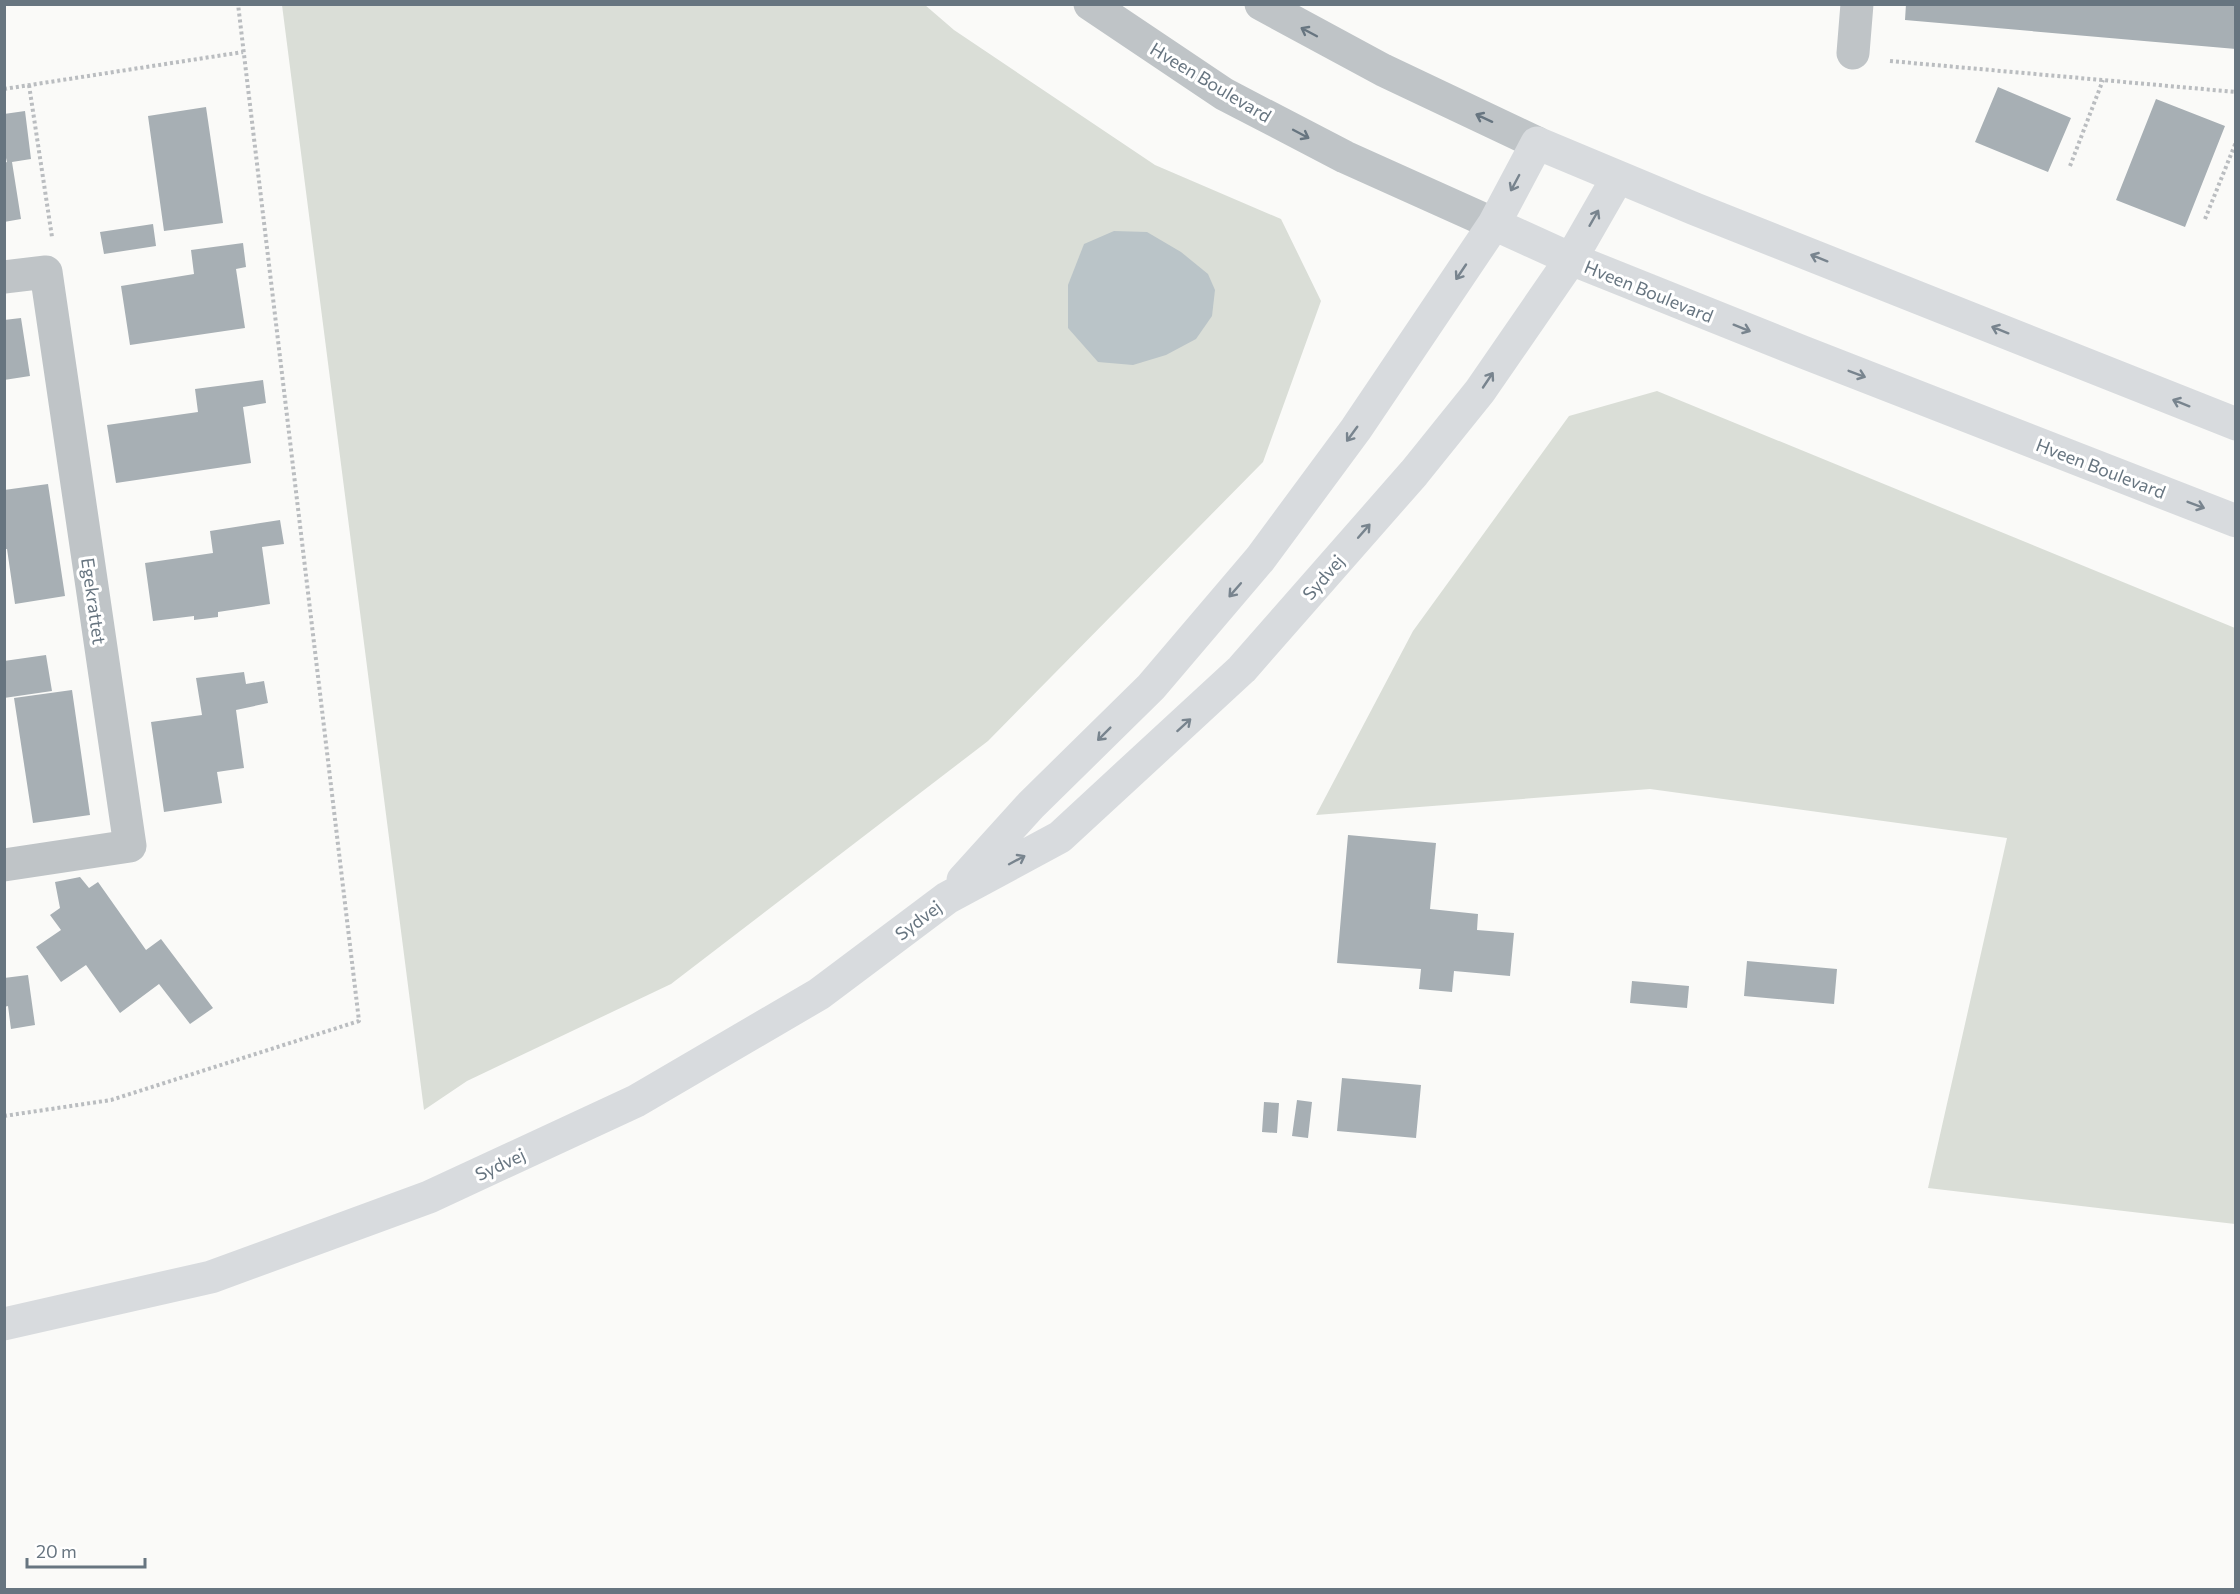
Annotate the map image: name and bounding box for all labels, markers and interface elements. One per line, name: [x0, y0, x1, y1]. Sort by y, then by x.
one-way arrow: [1301, 26, 1319, 37]
street label: Hveen Boulevard: [1147, 37, 1275, 127]
one-way arrow: [1476, 112, 1494, 124]
one-way arrow: [1291, 129, 1309, 140]
one-way arrow: [1509, 174, 1520, 192]
one-way arrow: [1588, 210, 1600, 227]
one-way arrow: [1810, 252, 1829, 263]
street label: Hveen Boulevard: [1581, 255, 1717, 327]
one-way arrow: [1455, 263, 1467, 280]
one-way arrow: [1732, 323, 1751, 334]
one-way arrow: [1991, 324, 2010, 335]
one-way arrow: [1848, 369, 1866, 380]
one-way arrow: [1482, 372, 1494, 389]
one-way arrow: [2172, 397, 2191, 408]
one-way arrow: [1346, 425, 1358, 441]
street label: Hveen Boulevard: [2033, 433, 2169, 503]
one-way arrow: [2186, 500, 2205, 511]
one-way arrow: [1357, 523, 1371, 538]
street label: Sydvej: [1297, 550, 1349, 604]
street label: Egekrattet: [77, 556, 111, 646]
one-way arrow: [1228, 581, 1242, 597]
one-way arrow: [1176, 718, 1191, 732]
one-way arrow: [1096, 726, 1111, 741]
one-way arrow: [1008, 854, 1025, 866]
street label: Sydvej: [890, 895, 946, 945]
street label: Sydvej: [471, 1143, 529, 1185]
scale bar: [27, 1531, 146, 1569]
text: 20 m: [36, 1540, 77, 1562]

